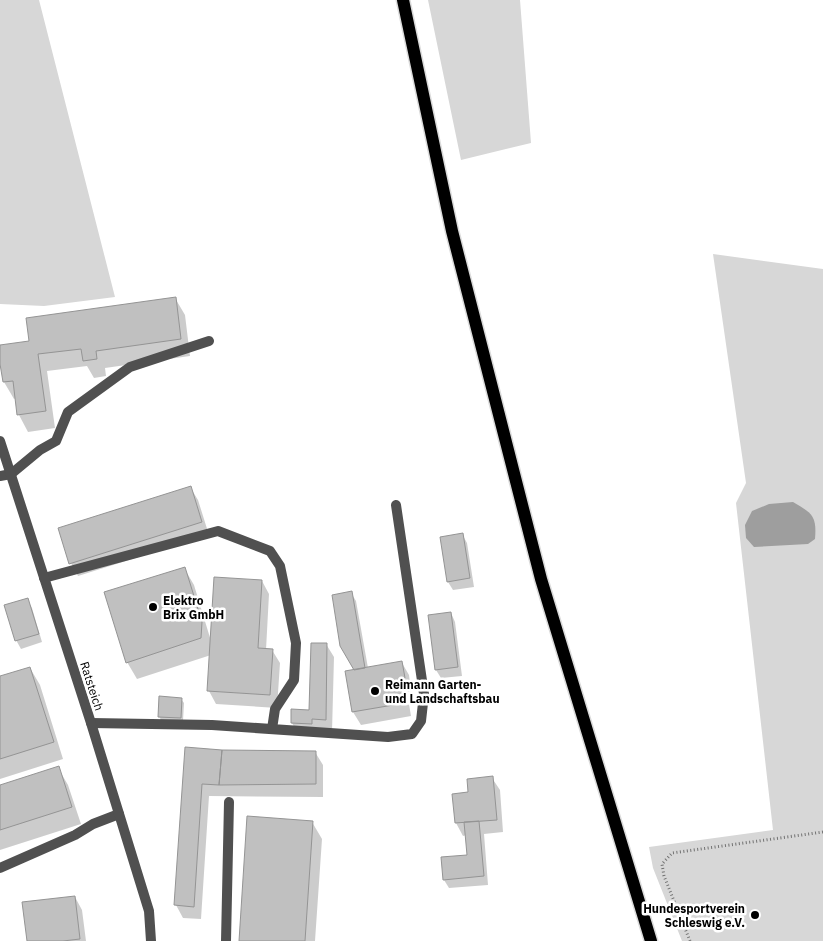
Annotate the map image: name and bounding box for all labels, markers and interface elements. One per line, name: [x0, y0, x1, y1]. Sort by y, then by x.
place label: Elektro Brix GmbH: [163, 593, 224, 622]
marker: Elektro Brix GmbH: [147, 601, 159, 613]
street label: Ratsteich: [77, 660, 107, 712]
place label: Reimann Garten- und Landschaftsbau: [385, 677, 500, 706]
marker: Reimann Garten- und Landschaftsbau: [369, 685, 381, 697]
place label: Hundesportverein Schleswig e.V.: [643, 901, 745, 930]
marker: Hundesportverein Schleswig e.V.: [749, 909, 761, 921]

